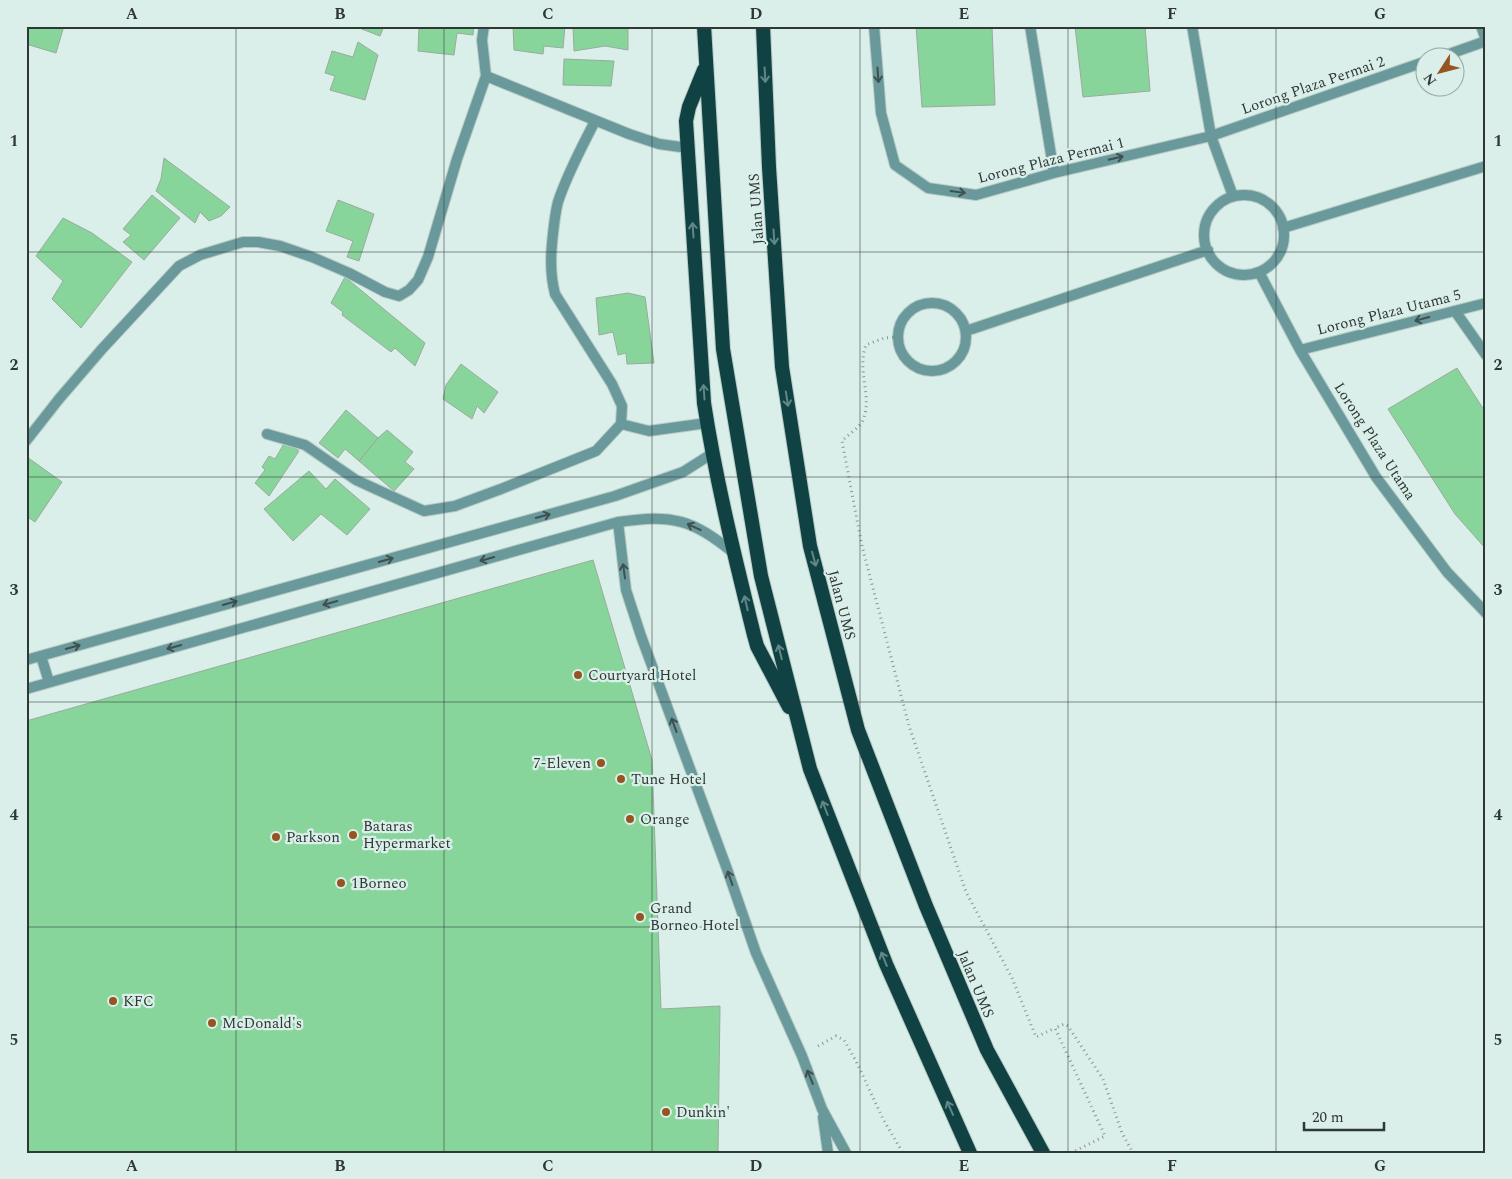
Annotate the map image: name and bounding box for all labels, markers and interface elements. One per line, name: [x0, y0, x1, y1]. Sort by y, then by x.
text: A: [126, 2, 139, 26]
text: B: [334, 2, 346, 26]
text: C: [542, 2, 554, 26]
text: D: [750, 2, 763, 26]
text: E: [959, 2, 969, 26]
text: F: [1167, 2, 1177, 26]
text: G: [1374, 2, 1386, 26]
north arrow: [1414, 48, 1464, 98]
street label: Lorong Plaza Permai 2: [1238, 50, 1388, 121]
one-way arrow: [760, 66, 770, 83]
one-way arrow: [873, 67, 883, 83]
text: N: [1418, 69, 1442, 90]
text: 1: [10, 129, 18, 153]
text: 1: [1494, 129, 1502, 153]
street label: Lorong Plaza Permai 1: [975, 131, 1127, 190]
one-way arrow: [1107, 153, 1123, 162]
street label: Jalan UMS: [743, 173, 770, 245]
one-way arrow: [950, 188, 966, 198]
one-way arrow: [689, 222, 698, 238]
one-way arrow: [769, 229, 778, 245]
street label: Lorong Plaza Utama 5: [1315, 283, 1464, 342]
one-way arrow: [1414, 315, 1430, 325]
text: 2: [10, 353, 19, 377]
text: 2: [1494, 353, 1503, 377]
street label: Lorong Plaza Utama: [1328, 378, 1422, 505]
one-way arrow: [699, 385, 708, 401]
one-way arrow: [783, 391, 793, 407]
one-way arrow: [534, 511, 550, 521]
one-way arrow: [687, 522, 702, 532]
one-way arrow: [809, 551, 819, 567]
one-way arrow: [378, 554, 394, 564]
one-way arrow: [479, 555, 495, 564]
one-way arrow: [619, 564, 629, 580]
street label: Jalan UMS: [821, 568, 862, 643]
text: 3: [10, 578, 19, 602]
text: 3: [1494, 578, 1503, 602]
one-way arrow: [741, 595, 750, 611]
one-way arrow: [221, 598, 237, 608]
one-way arrow: [323, 599, 339, 608]
one-way arrow: [65, 642, 81, 651]
one-way arrow: [166, 643, 182, 653]
one-way arrow: [775, 645, 784, 661]
place label: Courtyard Hotel: [588, 664, 697, 687]
marker: Courtyard Hotel: [572, 669, 584, 681]
one-way arrow: [669, 718, 678, 734]
place label: 7-Eleven: [533, 752, 591, 775]
marker: 7-Eleven: [595, 757, 607, 769]
place label: Tune Hotel: [631, 768, 706, 791]
marker: Tune Hotel: [615, 773, 627, 785]
one-way arrow: [820, 801, 829, 816]
text: 4: [10, 803, 19, 827]
text: 4: [1494, 803, 1503, 827]
place label: Orange: [640, 808, 690, 831]
marker: Orange: [624, 813, 636, 825]
place label: Bataras Hypermarket: [363, 815, 451, 855]
place label: Parkson: [286, 826, 340, 849]
marker: Bataras Hypermarket: [347, 829, 359, 841]
marker: Parkson: [270, 831, 282, 843]
one-way arrow: [725, 871, 734, 886]
place label: 1Borneo: [351, 872, 407, 895]
marker: 1Borneo: [335, 877, 347, 889]
place label: Grand Borneo Hotel: [650, 897, 739, 937]
marker: Grand Borneo Hotel: [634, 911, 646, 923]
street label: Jalan UMS: [951, 947, 1000, 1022]
one-way arrow: [879, 952, 888, 967]
place label: KFC: [123, 990, 154, 1013]
marker: KFC: [107, 995, 119, 1007]
place label: McDonald's: [222, 1012, 302, 1035]
marker: McDonald's: [206, 1017, 218, 1029]
text: 5: [10, 1028, 18, 1052]
text: 5: [1494, 1028, 1502, 1052]
one-way arrow: [805, 1070, 814, 1085]
scale bar: [1304, 1099, 1384, 1131]
place label: Dunkin': [676, 1101, 730, 1124]
one-way arrow: [944, 1101, 954, 1116]
marker: Dunkin': [660, 1106, 672, 1118]
text: 20 m: [1312, 1106, 1344, 1129]
text: A: [126, 1154, 139, 1178]
text: B: [334, 1154, 346, 1178]
text: C: [542, 1154, 554, 1178]
text: D: [750, 1154, 763, 1178]
text: E: [959, 1154, 969, 1178]
text: F: [1167, 1154, 1177, 1178]
text: G: [1374, 1154, 1386, 1178]

